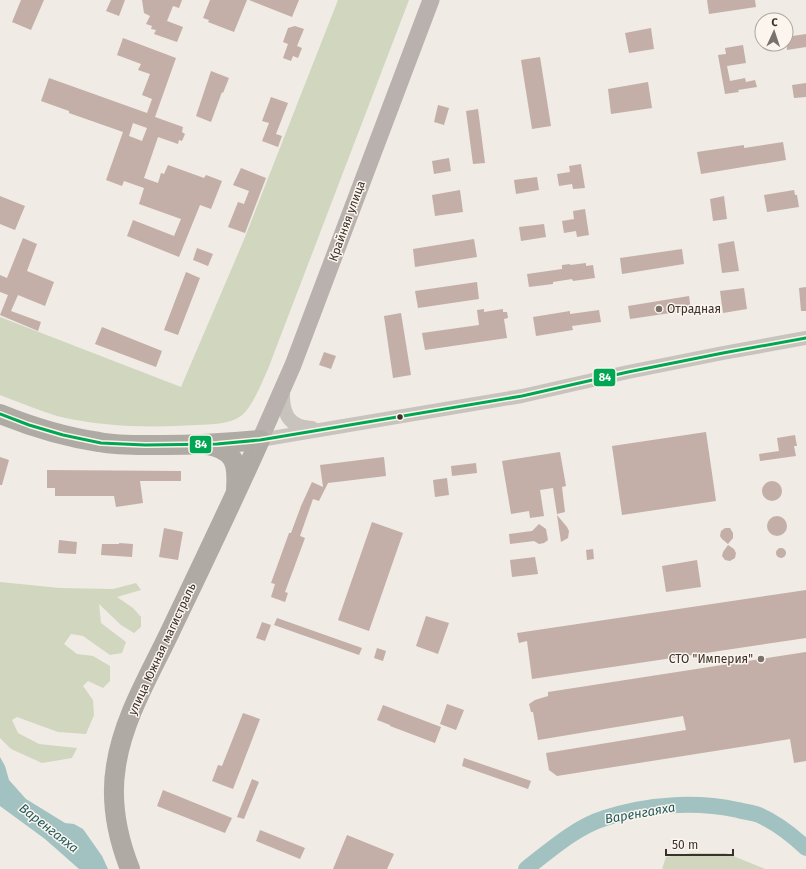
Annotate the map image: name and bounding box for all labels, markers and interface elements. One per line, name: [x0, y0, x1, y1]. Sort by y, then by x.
north arrow: [754, 12, 794, 52]
text: С: [771, 16, 779, 29]
street label: Крайняя улица: [326, 179, 368, 263]
place label: Отрадная: [667, 302, 721, 316]
marker: Отрадная: [654, 304, 664, 314]
line badge: 84: [593, 368, 616, 387]
text: 84: [599, 371, 611, 384]
unlabelled marker: [395, 412, 405, 422]
line badge: 84: [189, 435, 212, 454]
text: 84: [195, 438, 207, 451]
street label: улица Южная магистраль: [125, 581, 199, 717]
place label: СТО "Империя": [669, 652, 753, 666]
marker: СТО "Империя": [756, 654, 766, 664]
water label: Варенгаяха: [604, 799, 676, 827]
water label: Варенгаяха: [16, 800, 82, 856]
scale bar: [666, 831, 733, 857]
text: 50 m: [672, 838, 698, 852]

